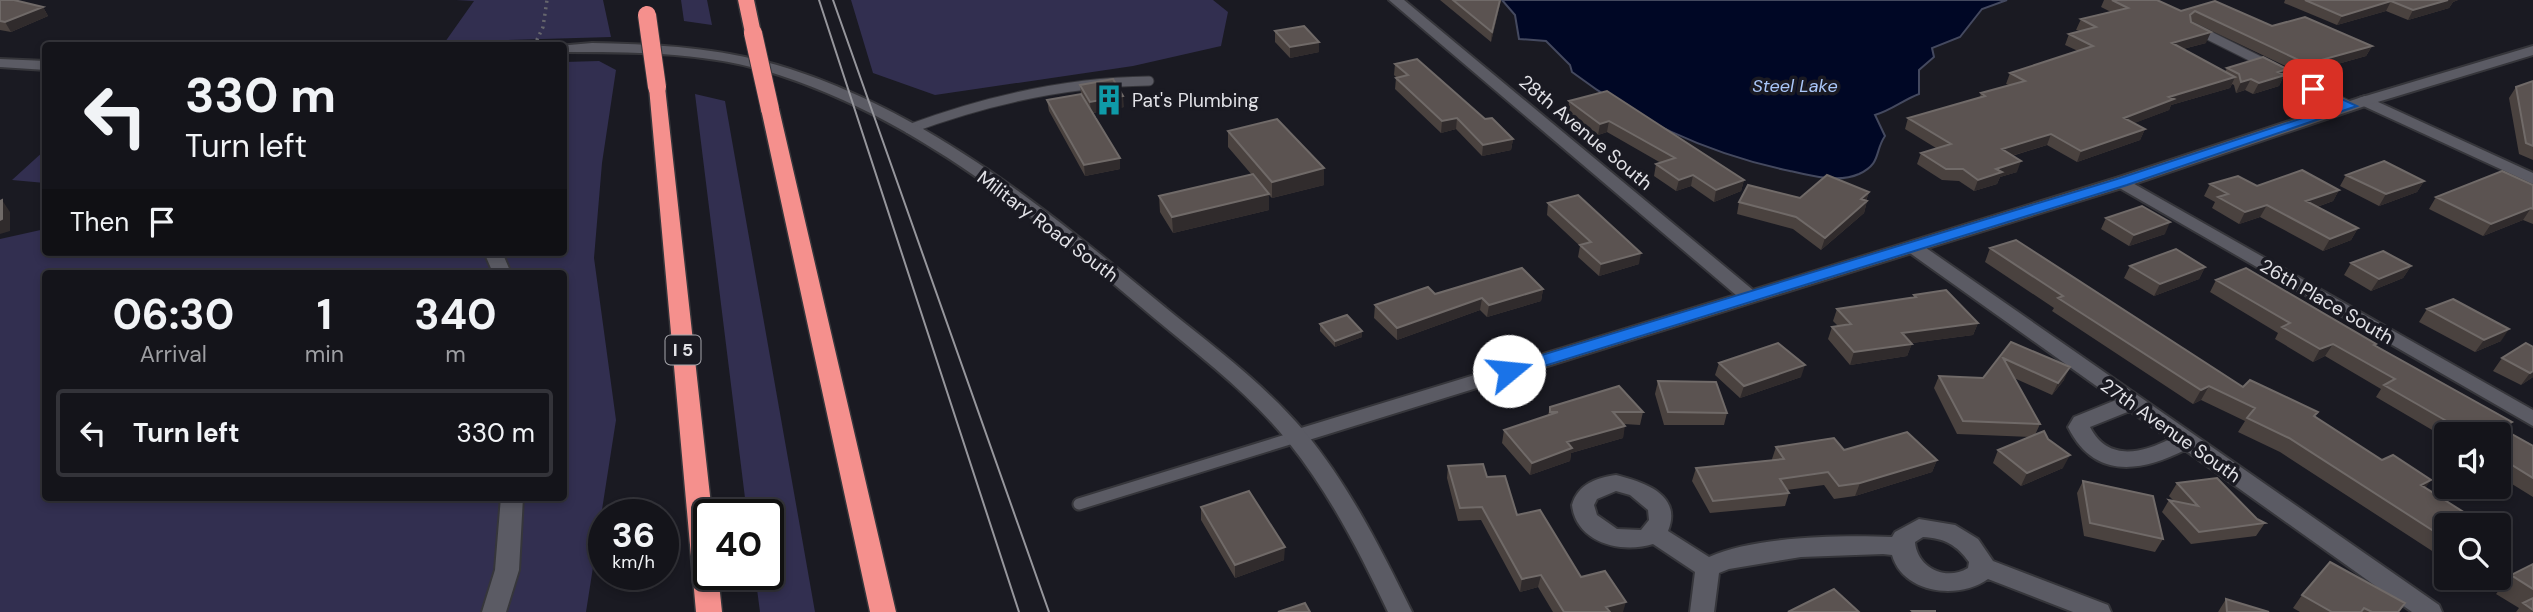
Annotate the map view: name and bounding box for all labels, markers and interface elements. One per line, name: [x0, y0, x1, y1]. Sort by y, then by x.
pin: [2283, 59, 2343, 119]
text: 330 m: [185, 63, 336, 127]
street label: 28th Avenue South: [1514, 69, 1658, 196]
icon: left: [70, 70, 161, 161]
icon: arrive: [2294, 70, 2332, 108]
water label: Steel Lake: [1752, 74, 1838, 98]
building icon: Pat's Plumbing: [1092, 83, 1126, 117]
place label: Pat's Plumbing: [1132, 88, 1259, 113]
text: Turn left: [185, 125, 307, 167]
street label: Military Road South: [972, 165, 1123, 288]
icon: arrive: [143, 203, 181, 241]
text: Then: [70, 205, 129, 239]
street label: 26th Place South: [2255, 253, 2398, 350]
text: 06:30: [112, 287, 234, 342]
text: 1: [317, 287, 332, 342]
text: 340: [414, 287, 497, 342]
position arrow: [1472, 334, 1546, 408]
road number: I 5: [666, 336, 700, 364]
text: Arrival: [140, 339, 207, 369]
text: min: [305, 339, 344, 369]
text: m: [445, 339, 466, 369]
street label: 27th Avenue South: [2096, 373, 2246, 488]
icon: left: [74, 414, 112, 452]
text: Turn left: [133, 416, 240, 450]
text: 330 m: [456, 416, 535, 450]
map controls: [2434, 422, 2511, 590]
button: sound: [2434, 422, 2511, 499]
speed limit sign: 40: [693, 499, 784, 590]
text: 36: [612, 512, 655, 558]
button: search: [2434, 513, 2511, 590]
text: km/h: [612, 550, 655, 574]

